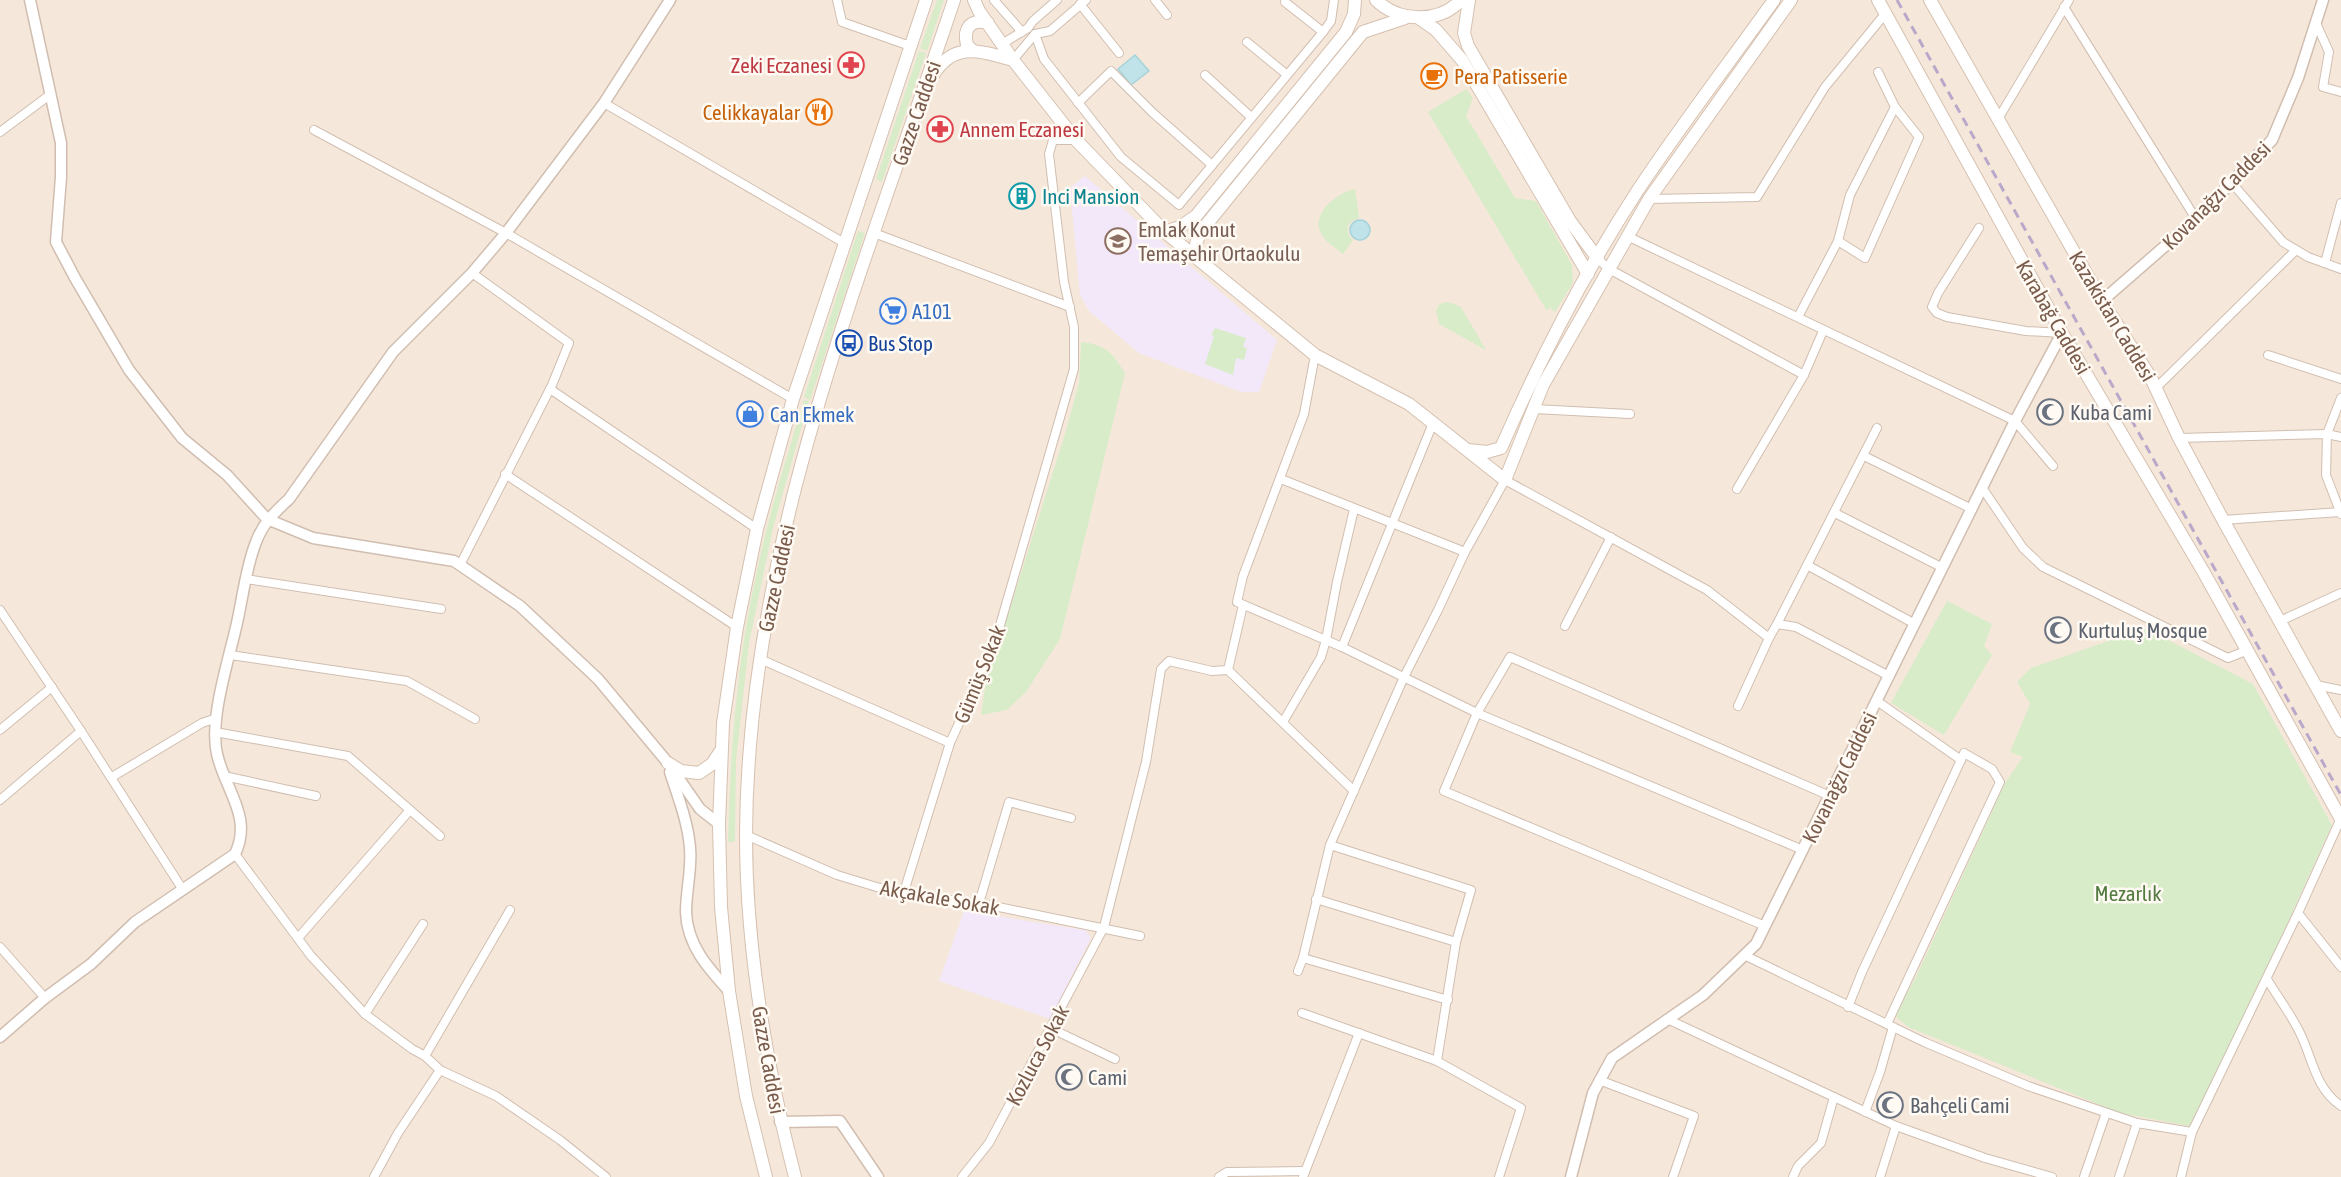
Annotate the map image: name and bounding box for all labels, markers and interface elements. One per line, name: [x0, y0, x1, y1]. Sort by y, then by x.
pharmacy icon: Zeki Eczanesi: [836, 50, 866, 80]
place label: Zeki Eczanesi: [731, 53, 832, 77]
street label: Gazze Caddesi: [887, 58, 945, 168]
cafe icon: Pera Patisserie: [1419, 61, 1449, 91]
place label: Pera Patisserie: [1454, 64, 1567, 88]
restaurant icon: Celikkayalar: [804, 97, 834, 127]
place label: Celikkayalar: [703, 100, 801, 124]
pharmacy icon: Annem Eczanesi: [925, 114, 955, 144]
place label: Annem Eczanesi: [960, 117, 1084, 141]
street label: Kovanağzı Caddesi: [2157, 136, 2275, 254]
building icon: Inci Mansion: [1007, 181, 1037, 211]
place label: Inci Mansion: [1042, 184, 1139, 208]
place label: Emlak Konut Temaşehir Ortaokulu: [1138, 217, 1300, 265]
school or university icon: Emlak Konut Temaşehir Ortaokulu: [1103, 226, 1133, 256]
street label: Kazakistan Caddesi: [2065, 247, 2161, 385]
street label: Karabağ Caddesi: [2012, 256, 2096, 378]
supermarket icon: A101: [878, 296, 908, 326]
place label: A101: [912, 299, 952, 323]
bus stop icon: Bus Stop: [834, 328, 864, 358]
place label: Bus Stop: [868, 331, 933, 355]
mosque icon: Kuba Cami: [2035, 397, 2065, 427]
shop icon: Can Ekmek: [735, 399, 765, 429]
place label: Kuba Cami: [2070, 400, 2152, 424]
place label: Can Ekmek: [770, 402, 854, 426]
street label: Gazze Caddesi: [753, 522, 799, 634]
mosque icon: Kurtuluş Mosque: [2043, 615, 2073, 645]
place label: Kurtuluş Mosque: [2078, 618, 2207, 642]
street label: Gümüş Sokak: [948, 621, 1010, 727]
street label: Kovanağzı Caddesi: [1797, 708, 1881, 846]
street label: Akçakale Sokak: [879, 875, 1001, 919]
park label: Mezarlık: [2095, 881, 2161, 905]
street label: Kozluca Sokak: [1001, 1001, 1073, 1109]
street label: Gazze Caddesi: [748, 1004, 790, 1116]
mosque icon: Cami: [1054, 1062, 1084, 1092]
place label: Cami: [1088, 1065, 1127, 1089]
mosque icon: Bahçeli Cami: [1875, 1090, 1905, 1120]
place label: Bahçeli Cami: [1910, 1093, 2010, 1117]

